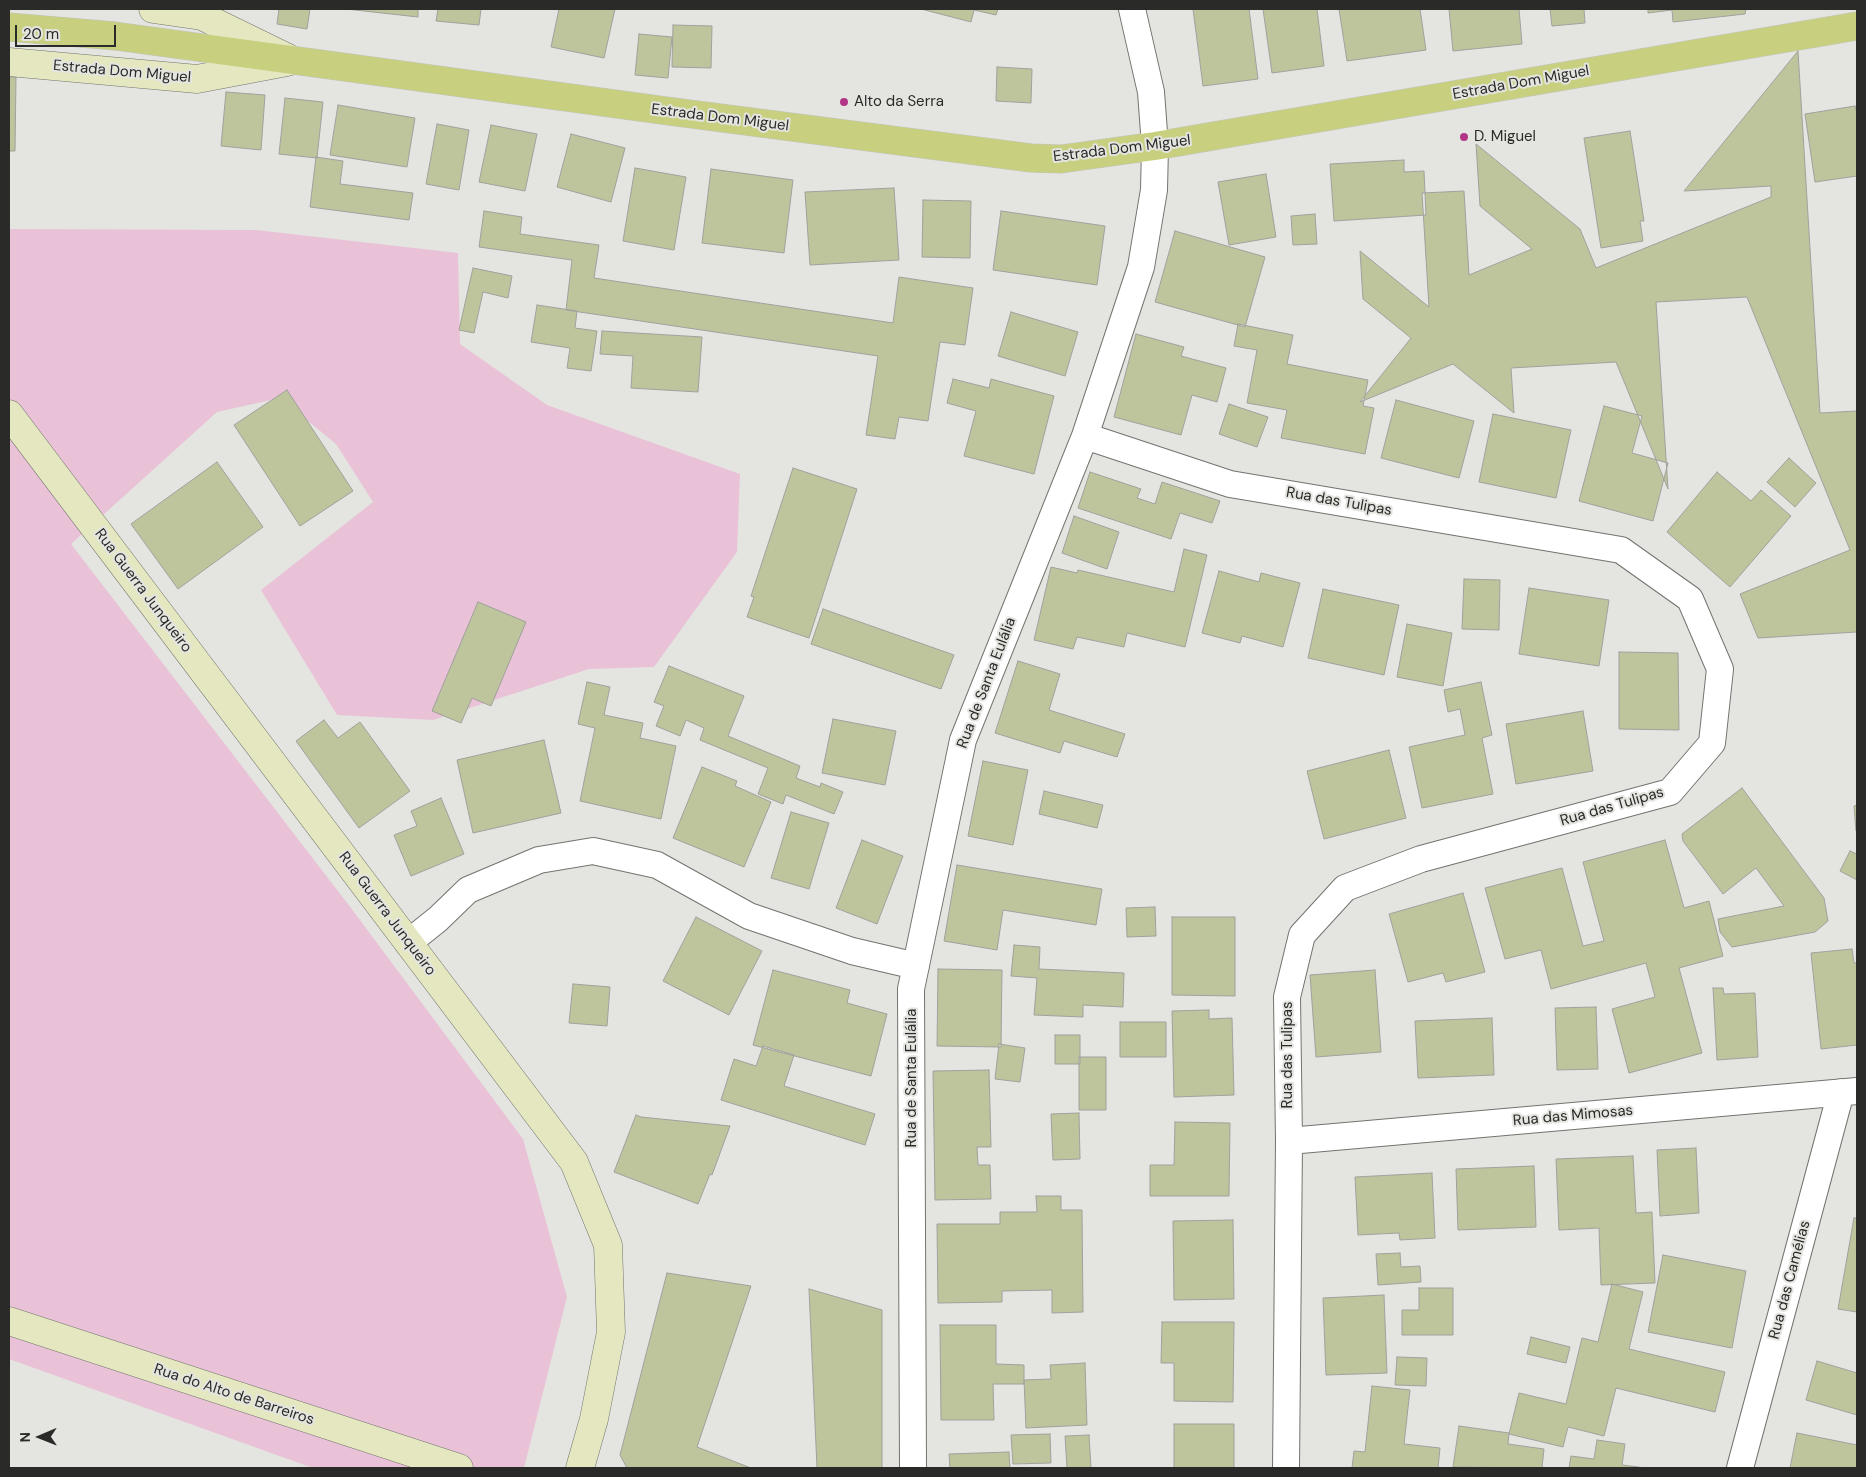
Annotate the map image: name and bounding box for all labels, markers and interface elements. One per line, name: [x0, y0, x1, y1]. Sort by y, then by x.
scale bar: [18, 15, 119, 47]
text: 20 m: [23, 24, 59, 44]
street label: Estrada Dom Miguel: [52, 57, 192, 87]
street label: Estrada Dom Miguel: [1451, 62, 1591, 104]
place label: Alto da Serra: [854, 93, 944, 111]
marker: Alto da Serra: [838, 96, 850, 108]
street label: Estrada Dom Miguel: [650, 101, 790, 135]
place label: D. Miguel: [1474, 128, 1536, 146]
marker: D. Miguel: [1458, 131, 1470, 143]
street label: Estrada Dom Miguel: [1052, 132, 1192, 166]
street label: Rua das Tulipas: [1285, 484, 1393, 520]
street label: Rua Guerra Junqueiro: [91, 526, 195, 656]
street label: Rua de Santa Eulália: [954, 615, 1020, 751]
street label: Rua das Tulipas: [1558, 784, 1666, 830]
street label: Rua Guerra Junqueiro: [335, 849, 439, 979]
street label: Rua das Tulipas: [1279, 1001, 1297, 1109]
street label: Rua de Santa Eulália: [903, 1009, 921, 1147]
street label: Rua das Mimosas: [1512, 1102, 1634, 1130]
street label: Rua das Camélias: [1765, 1219, 1815, 1341]
street label: Rua do Alto de Barreiros: [152, 1361, 316, 1429]
north arrow: [15, 1412, 65, 1462]
text: N: [16, 1432, 34, 1443]

